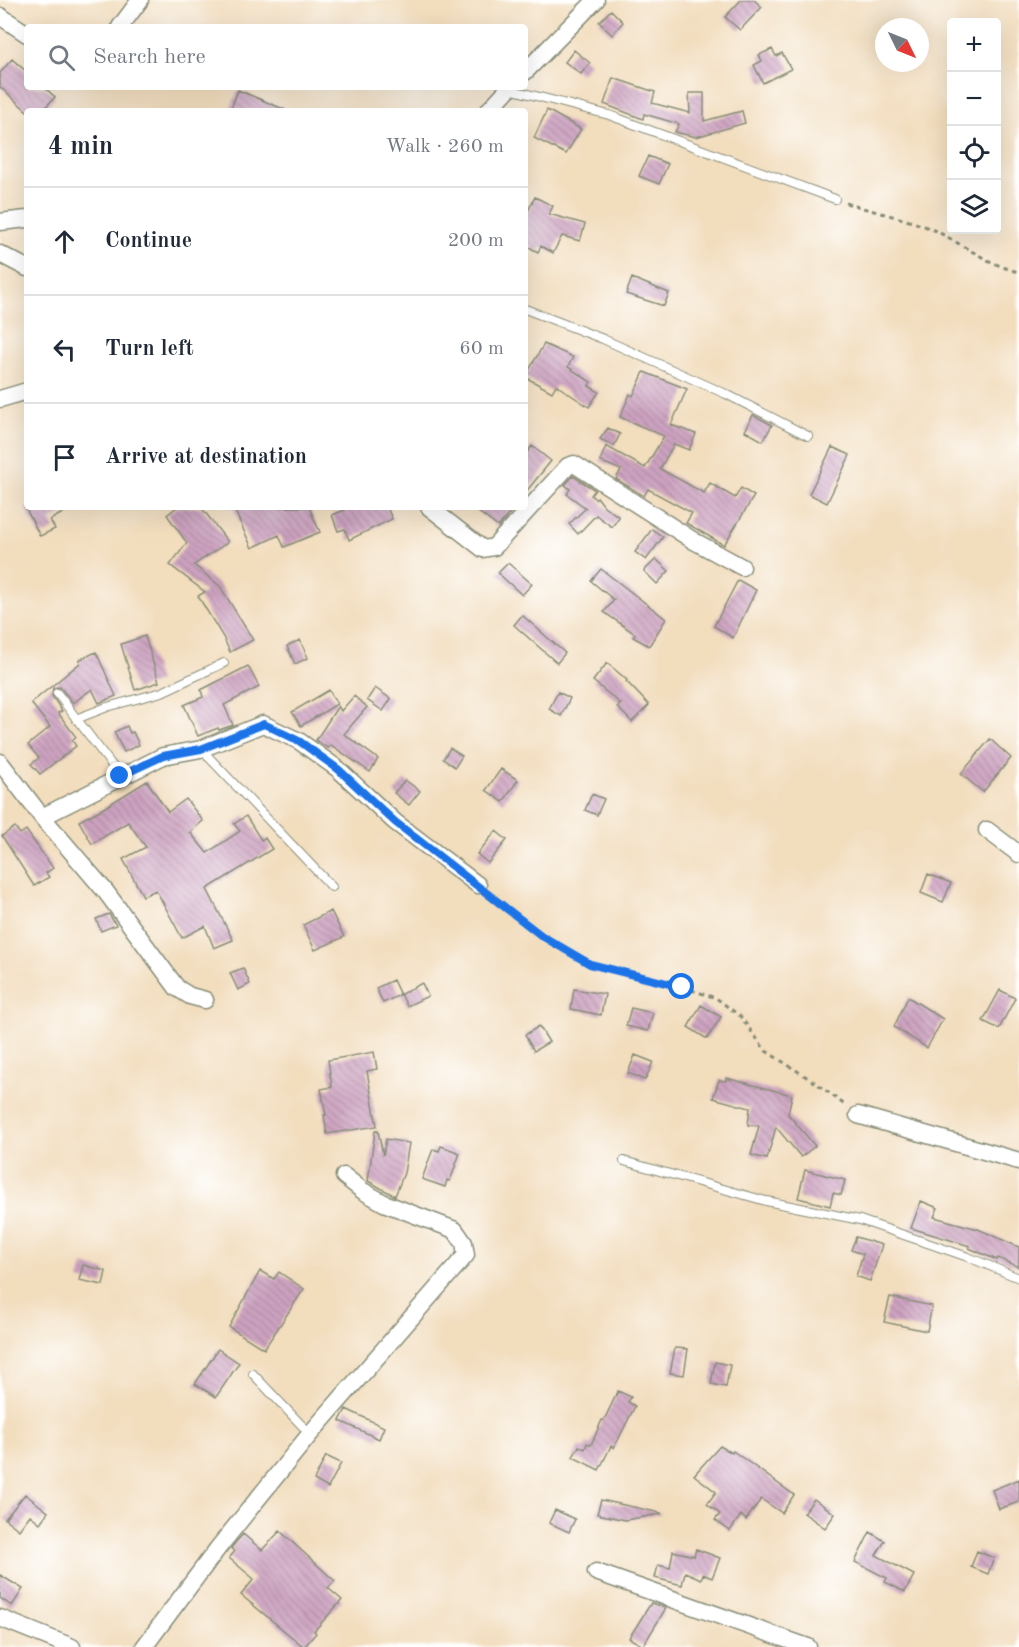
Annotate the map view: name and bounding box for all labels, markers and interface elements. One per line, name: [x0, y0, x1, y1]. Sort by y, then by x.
north arrow: [875, 18, 929, 72]
map controls: [947, 18, 1001, 234]
button: +: [947, 18, 1001, 72]
search box: [24, 24, 528, 90]
icon: search: [45, 41, 78, 74]
text: Search here: [93, 46, 206, 68]
button: −: [947, 72, 1001, 126]
button: locate: [947, 126, 1001, 180]
text: 4 min: [48, 134, 113, 160]
text: Walk · 260 m: [385, 137, 504, 157]
button: layers: [947, 180, 1001, 234]
icon: ahead: [48, 225, 81, 258]
text: Continue: [105, 230, 192, 252]
text: 200 m: [448, 231, 504, 251]
icon: left: [48, 333, 81, 366]
text: Turn left: [105, 338, 194, 360]
text: 60 m: [459, 339, 504, 359]
icon: arrive: [48, 441, 81, 474]
text: Arrive at destination: [105, 446, 307, 468]
route end: [106, 762, 132, 788]
route start: [668, 973, 694, 999]

